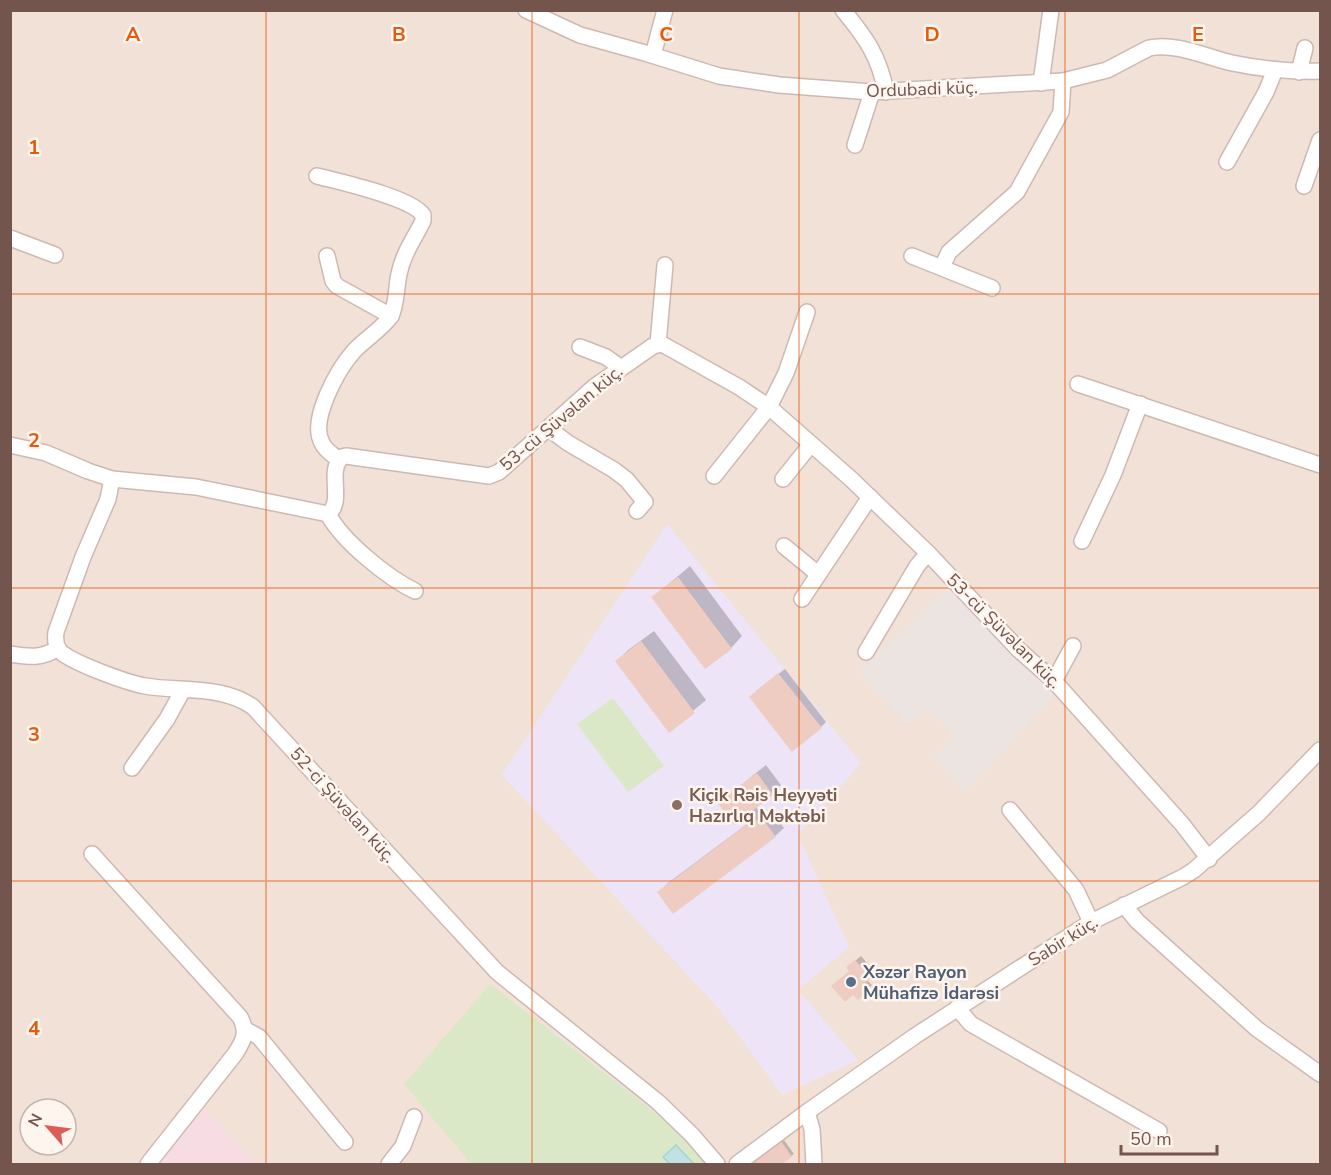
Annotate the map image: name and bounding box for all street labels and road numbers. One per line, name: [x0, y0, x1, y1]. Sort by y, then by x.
street label: Ordubadi küç.: [866, 75, 978, 103]
street label: 53-cü Şüvəlan küç.: [494, 359, 628, 477]
street label: 53-cü Şüvəlan küç.: [941, 568, 1067, 694]
street label: 52-ci Şüvəlan küç.: [285, 742, 401, 868]
street label: Sabir küç.: [1024, 910, 1102, 972]

